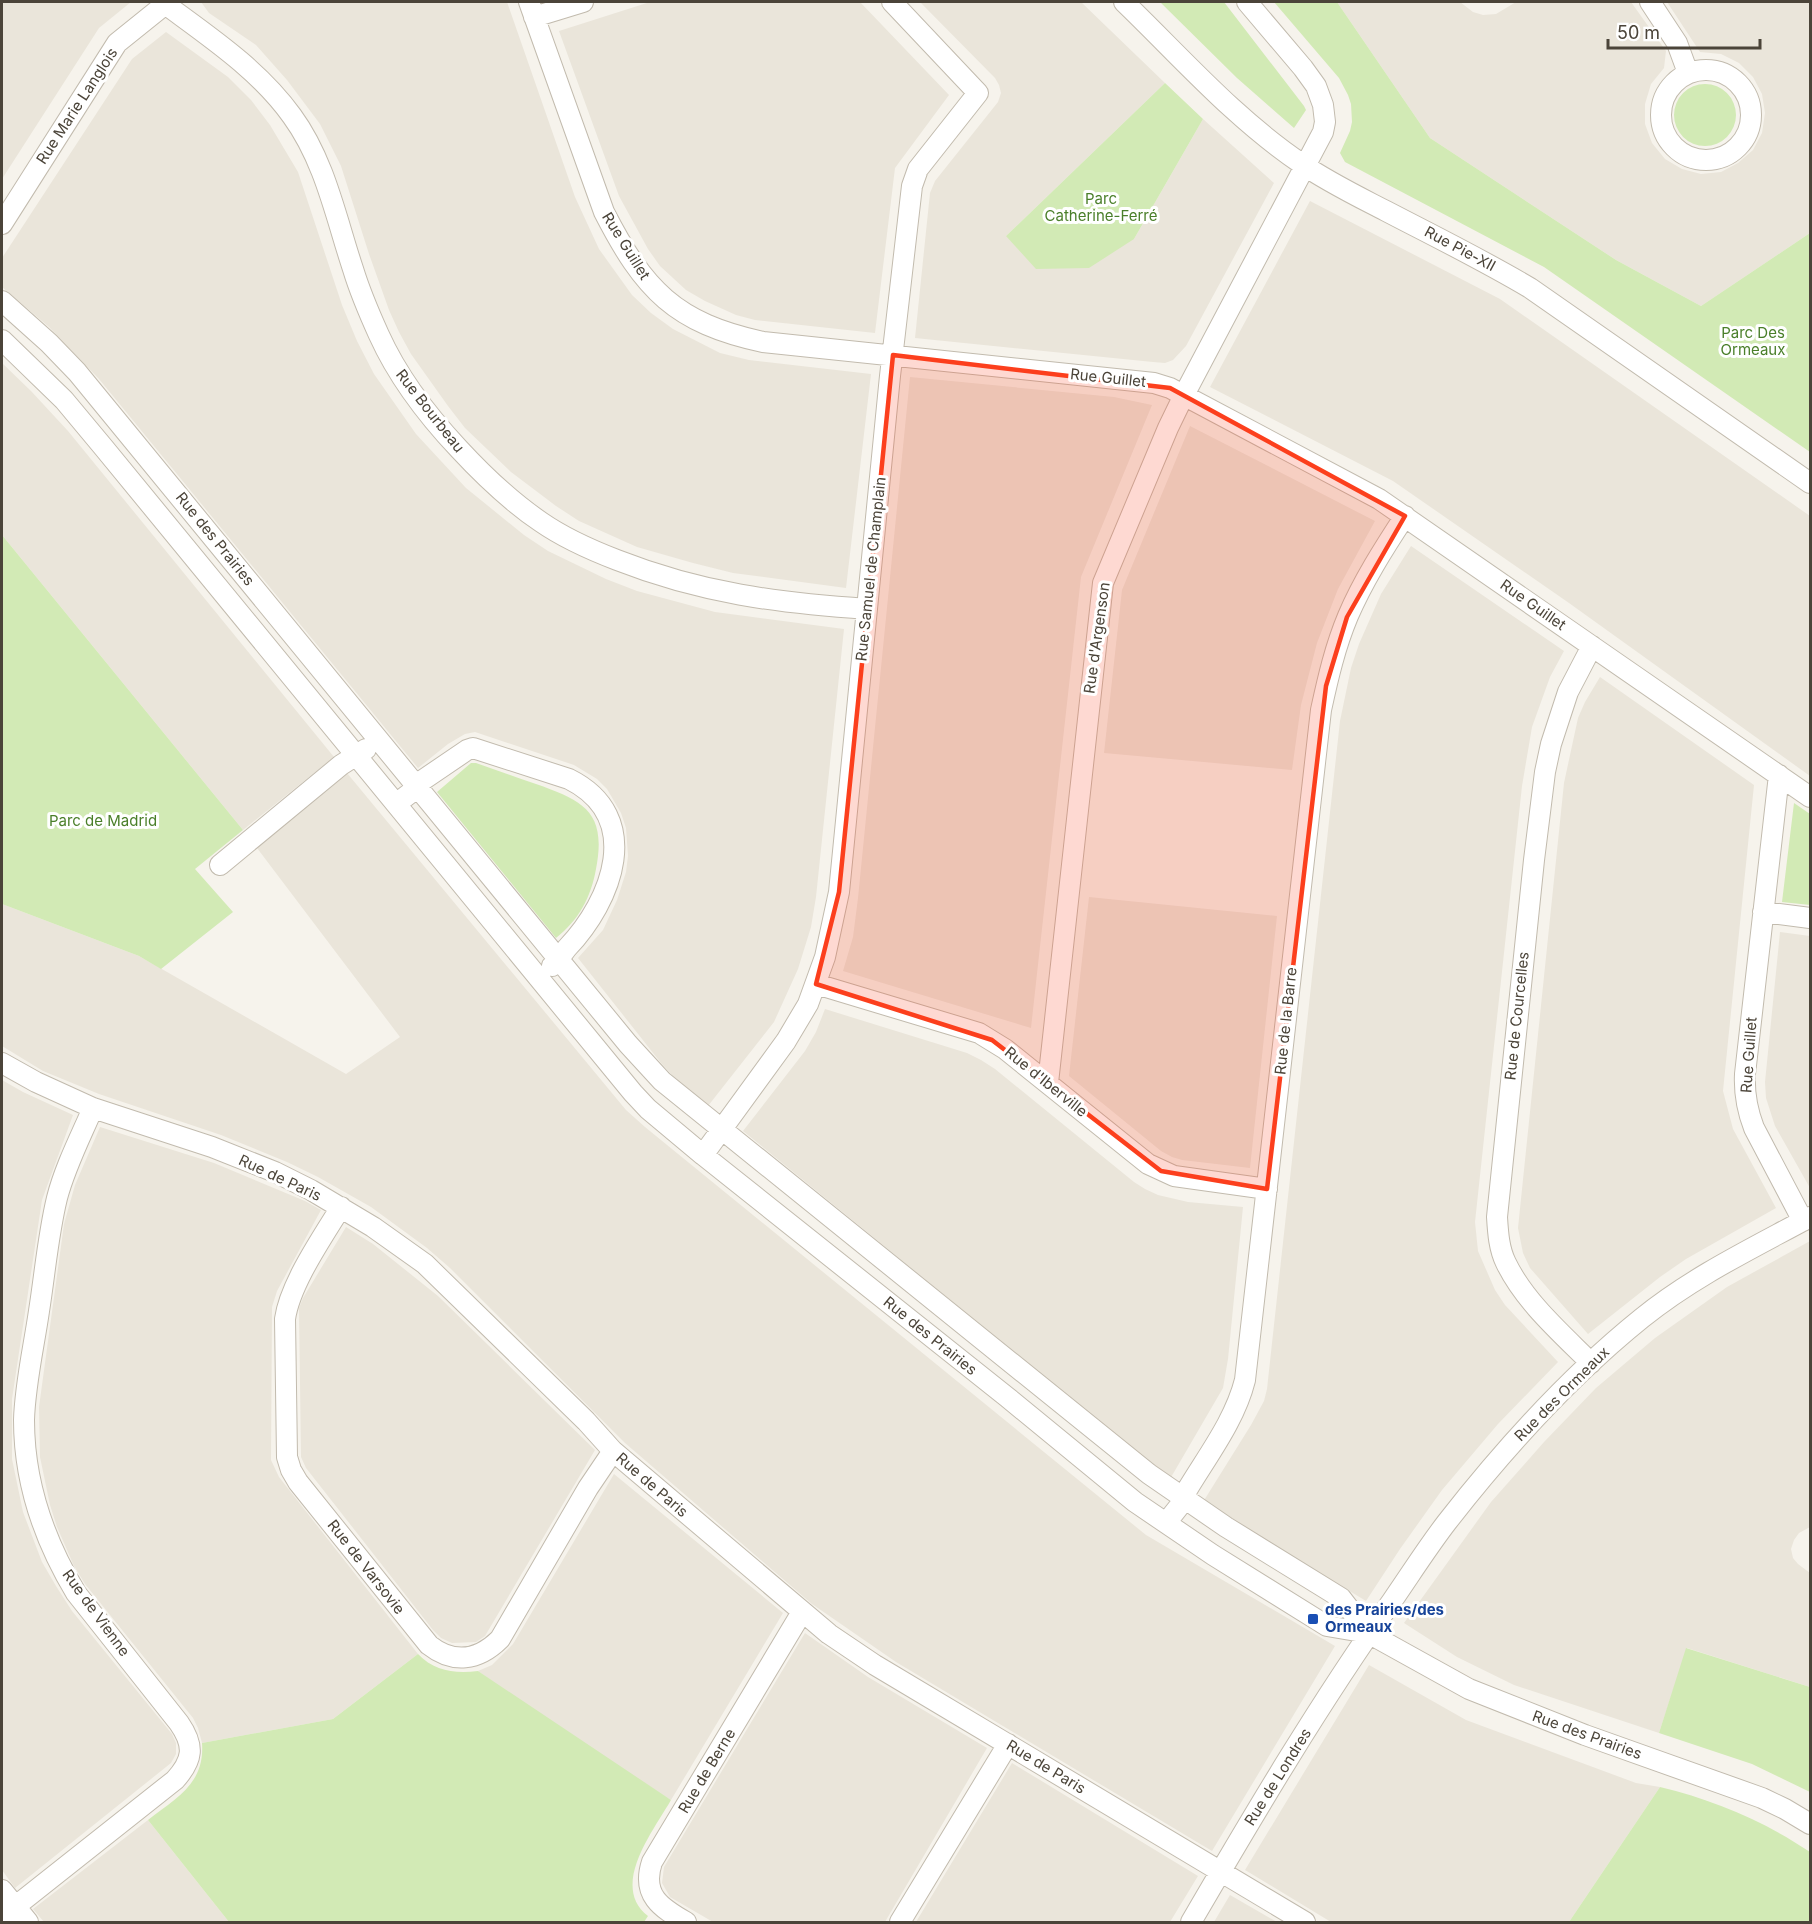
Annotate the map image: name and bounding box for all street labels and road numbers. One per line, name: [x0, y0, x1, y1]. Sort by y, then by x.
street label: Rue Marie Langlois: [32, 44, 121, 168]
street label: Rue Guillet: [598, 208, 655, 283]
street label: Rue Pie-XII: [1421, 222, 1499, 275]
street label: Rue Guillet: [1069, 364, 1147, 391]
street label: Rue Bourbeau: [392, 365, 469, 456]
street label: Rue Samuel de Champlain: [851, 476, 890, 662]
street label: Rue des Prairies: [172, 488, 259, 589]
street label: Rue Guillet: [1497, 575, 1570, 634]
street label: Rue d'Argenson: [1079, 581, 1114, 695]
street label: Rue de Courcelles: [1500, 951, 1533, 1081]
street label: Rue de la Barre: [1270, 966, 1301, 1076]
street label: Rue Guillet: [1736, 1016, 1761, 1094]
street label: Rue d'Iberville: [1001, 1042, 1092, 1121]
street label: Rue de Paris: [236, 1150, 325, 1205]
street label: Rue des Prairies: [880, 1292, 981, 1379]
street label: Rue des Ormeaux: [1510, 1342, 1613, 1445]
street label: Rue de Paris: [612, 1448, 692, 1521]
street label: Rue de Varsovie: [324, 1516, 409, 1618]
street label: Rue de Vienne: [58, 1566, 134, 1660]
street label: Rue des Prairies: [1530, 1706, 1645, 1763]
street label: Rue de Londres: [1240, 1724, 1315, 1829]
street label: Rue de Berne: [674, 1725, 739, 1817]
street label: Rue de Paris: [1003, 1735, 1089, 1798]

